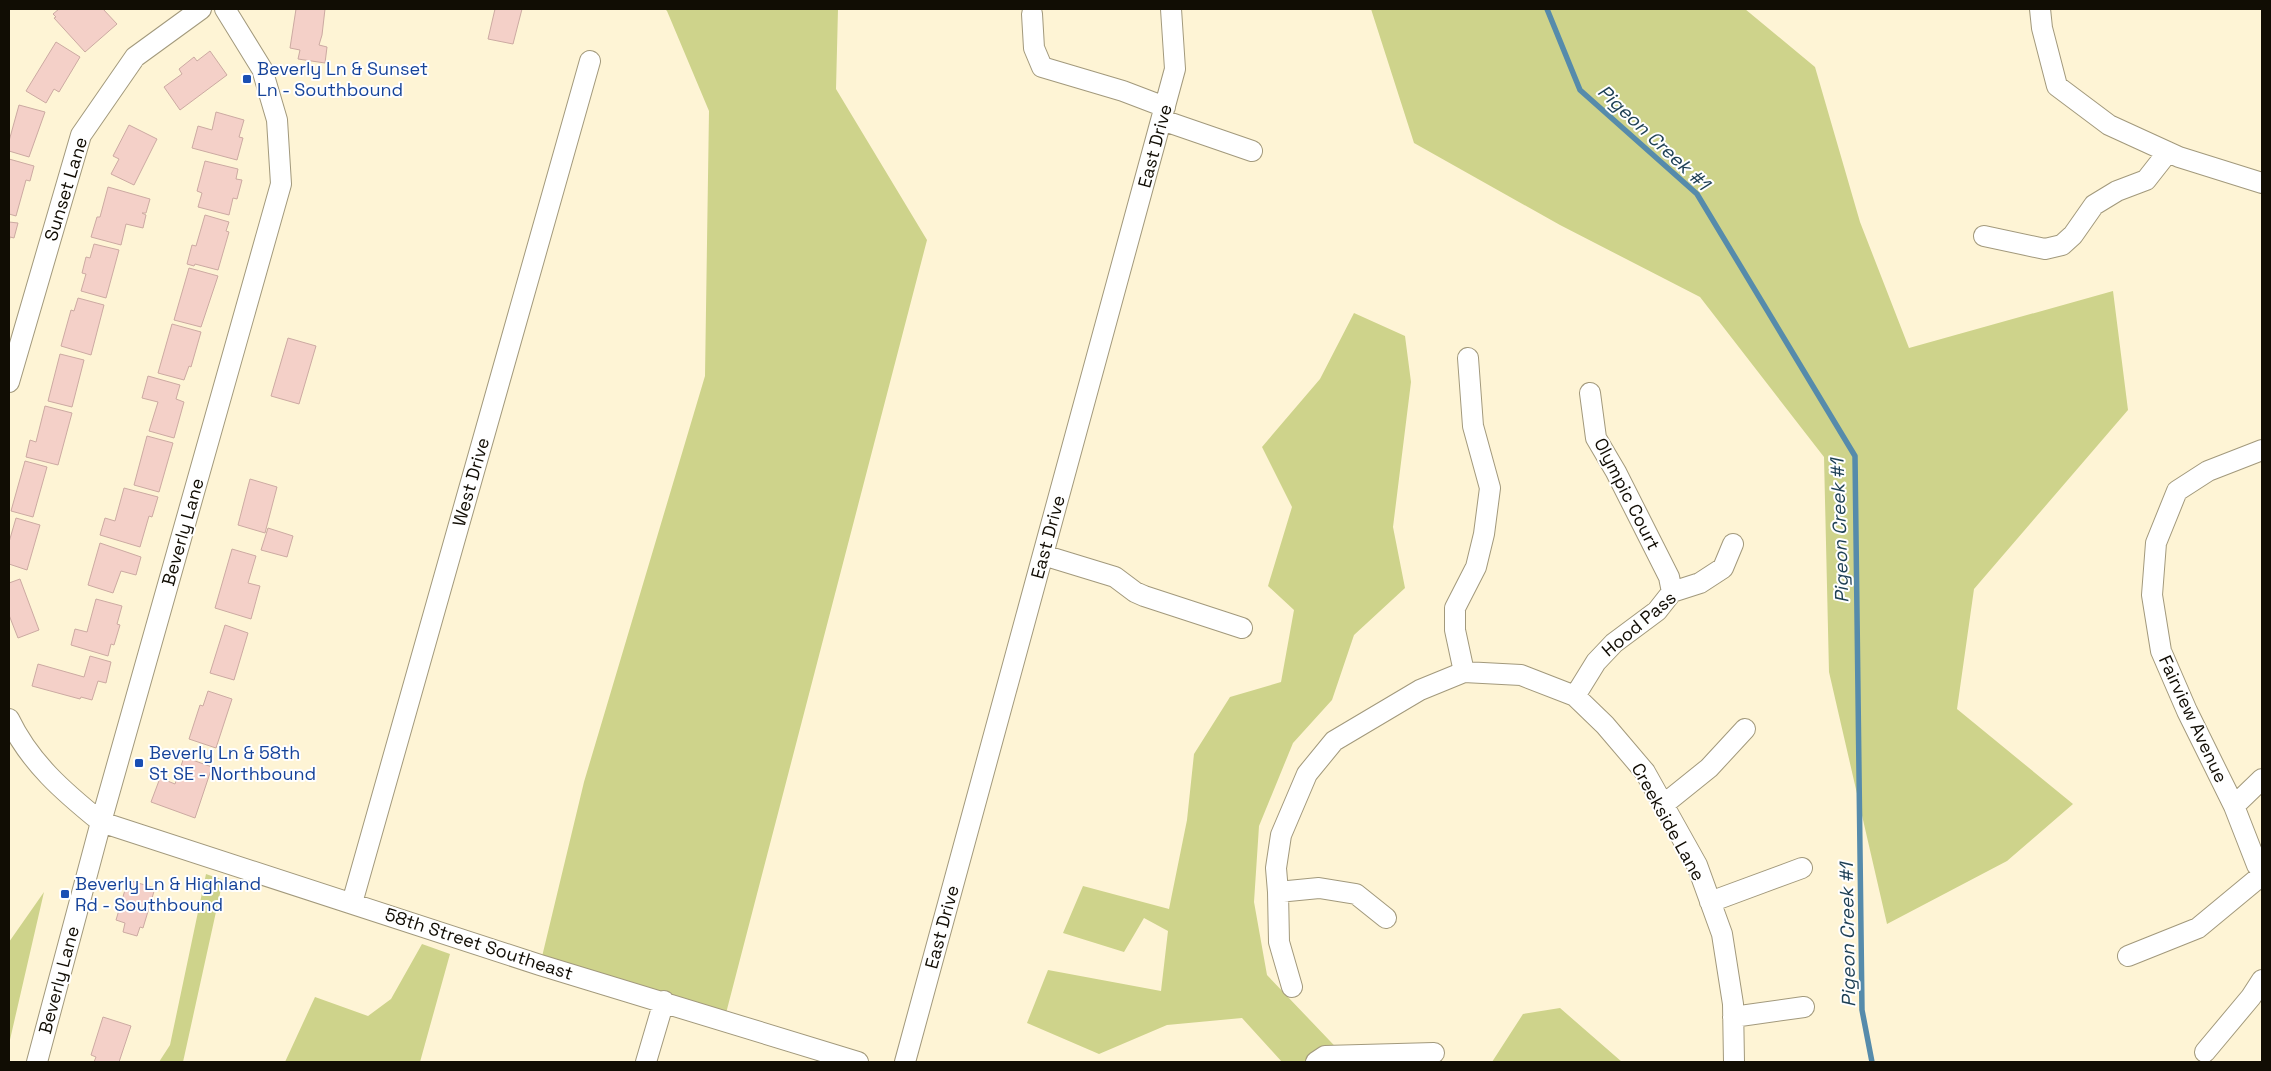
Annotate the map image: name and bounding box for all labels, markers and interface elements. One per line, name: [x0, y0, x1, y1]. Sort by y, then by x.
place label: Beverly Ln & Sunset Ln - Southbound: [257, 57, 428, 101]
marker: Beverly Ln & Sunset Ln - Southbound: [241, 73, 253, 85]
water label: Pigeon Creek #1: [1592, 79, 1716, 197]
street label: East Drive: [1132, 101, 1177, 190]
street label: Sunset Lane: [39, 134, 92, 244]
street label: Olympic Court: [1589, 434, 1666, 554]
street label: West Drive: [447, 435, 494, 529]
water label: Pigeon Creek #1: [1824, 456, 1855, 604]
street label: Beverly Lane: [156, 475, 209, 588]
street label: East Drive: [1025, 492, 1070, 581]
street label: Hood Pass: [1597, 586, 1681, 661]
street label: Fairview Avenue: [2154, 651, 2233, 786]
place label: Beverly Ln & 58th St SE - Northbound: [149, 741, 316, 785]
marker: Beverly Ln & 58th St SE - Northbound: [133, 757, 145, 769]
street label: Creekside Lane: [1627, 759, 1710, 885]
water label: Pigeon Creek #1: [1834, 861, 1861, 1007]
place label: Beverly Ln & Highland Rd - Southbound: [75, 872, 261, 916]
street label: East Drive: [919, 882, 964, 971]
marker: Beverly Ln & Highland Rd - Southbound: [59, 888, 71, 900]
street label: 58th Street Southeast: [382, 902, 576, 985]
street label: Beverly Lane: [33, 923, 84, 1036]

